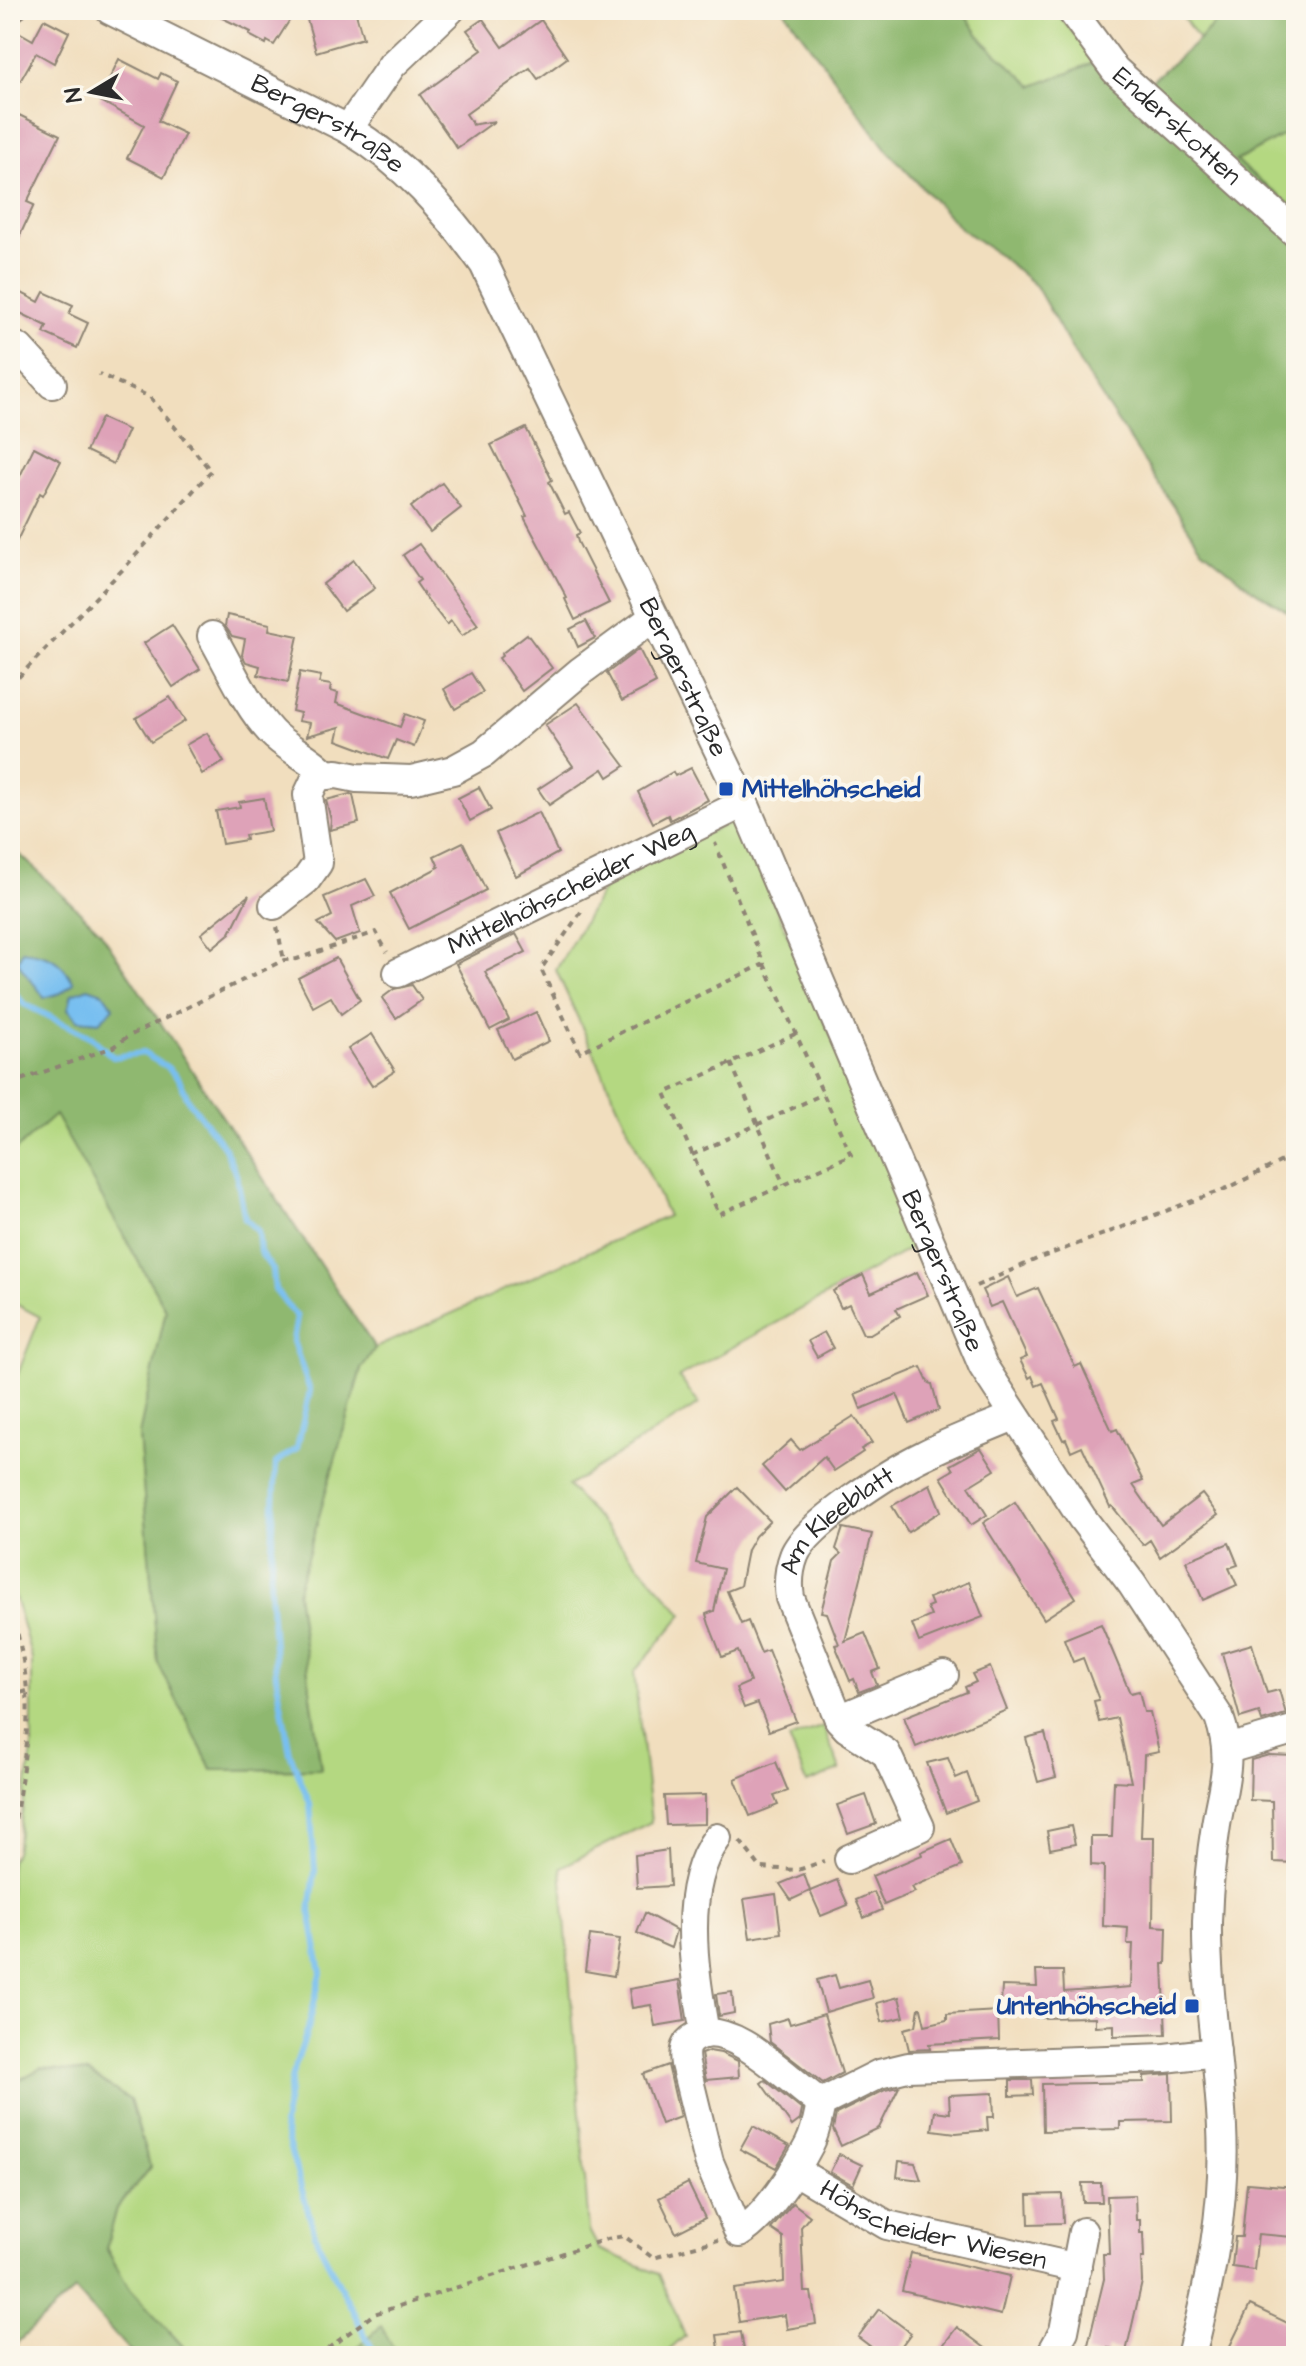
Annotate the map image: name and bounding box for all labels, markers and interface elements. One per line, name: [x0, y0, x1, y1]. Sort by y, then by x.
north arrow: [52, 52, 132, 132]
street label: Enderskotten: [1105, 58, 1249, 194]
street label: Bergerstraße: [245, 65, 413, 182]
text: N: [57, 86, 90, 105]
street label: Bergerstraße: [630, 592, 737, 763]
place label: Mittelhöhscheid: [742, 771, 921, 807]
marker: Mittelhöhscheid: [717, 780, 735, 798]
street label: Mittelhöhscheider Weg: [441, 813, 700, 964]
street label: Bergerstraße: [892, 1185, 993, 1357]
street label: Am Kleeblatt: [772, 1457, 902, 1578]
place label: Untenhöhscheid: [997, 1988, 1177, 2024]
marker: Untenhöhscheid: [1183, 1997, 1201, 2015]
street label: Höhscheider Wiesen: [813, 2171, 1050, 2279]

